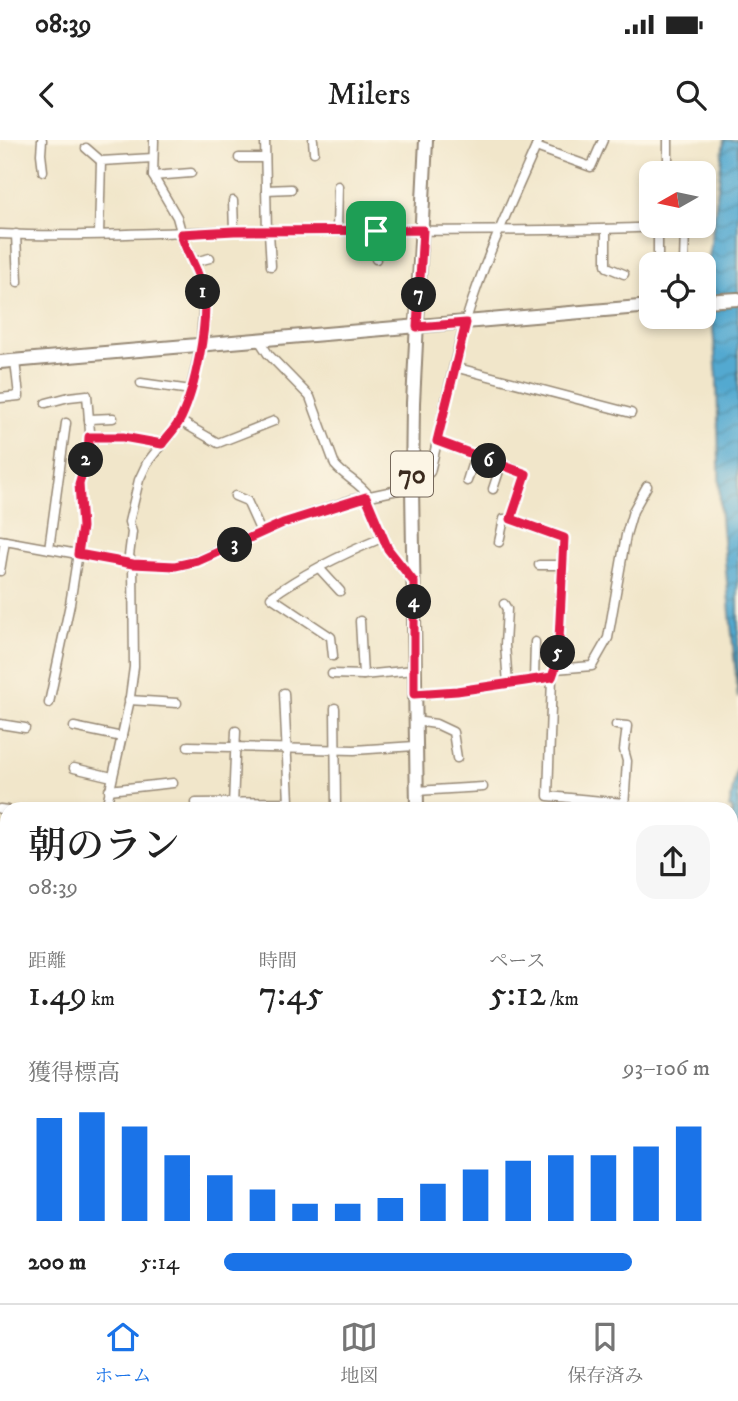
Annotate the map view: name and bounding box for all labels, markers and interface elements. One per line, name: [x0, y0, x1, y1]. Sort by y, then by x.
text: 08:39: [35, 8, 91, 41]
text: Milers: [328, 75, 410, 115]
icon: back: [28, 76, 66, 114]
icon: search: [672, 76, 710, 114]
north arrow: [639, 161, 716, 238]
map controls: [639, 161, 716, 329]
pin: [346, 201, 406, 261]
icon: arrive: [357, 212, 395, 250]
button: locate: [639, 252, 716, 329]
pin: 1: [186, 274, 220, 310]
pin: 7: [402, 278, 436, 312]
text: 1: [199, 280, 206, 303]
text: 7: [413, 283, 424, 306]
pin: 2: [68, 442, 104, 478]
pin: 6: [472, 444, 506, 478]
text: 2: [81, 448, 90, 471]
text: 6: [484, 449, 493, 472]
road number: 70: [391, 452, 433, 496]
pin: 3: [218, 528, 252, 562]
text: 3: [231, 533, 238, 556]
pin: 4: [396, 584, 432, 620]
text: 4: [408, 590, 419, 613]
pin: 5: [540, 636, 576, 670]
text: 5: [553, 641, 562, 664]
text: 朝のラン: [28, 823, 180, 871]
button: share: [636, 825, 710, 899]
text: 08:39: [28, 873, 78, 902]
text: 距離: [28, 950, 66, 973]
text: 時間: [259, 950, 297, 973]
text: ペース: [489, 950, 545, 973]
text: 1.49: [28, 973, 87, 1017]
text: 7:45: [259, 973, 324, 1017]
text: 5:12: [489, 973, 546, 1017]
text: km: [87, 988, 115, 1011]
text: /km: [546, 988, 579, 1011]
text: 93–106 m: [623, 1054, 710, 1083]
text: 獲得標高: [28, 1059, 120, 1088]
text: 200 m: [28, 1248, 86, 1277]
text: 5:14: [140, 1248, 179, 1277]
tab: ホーム: [94, 1318, 152, 1388]
tab: 地図: [340, 1318, 379, 1388]
tab: 保存済み: [567, 1318, 644, 1388]

